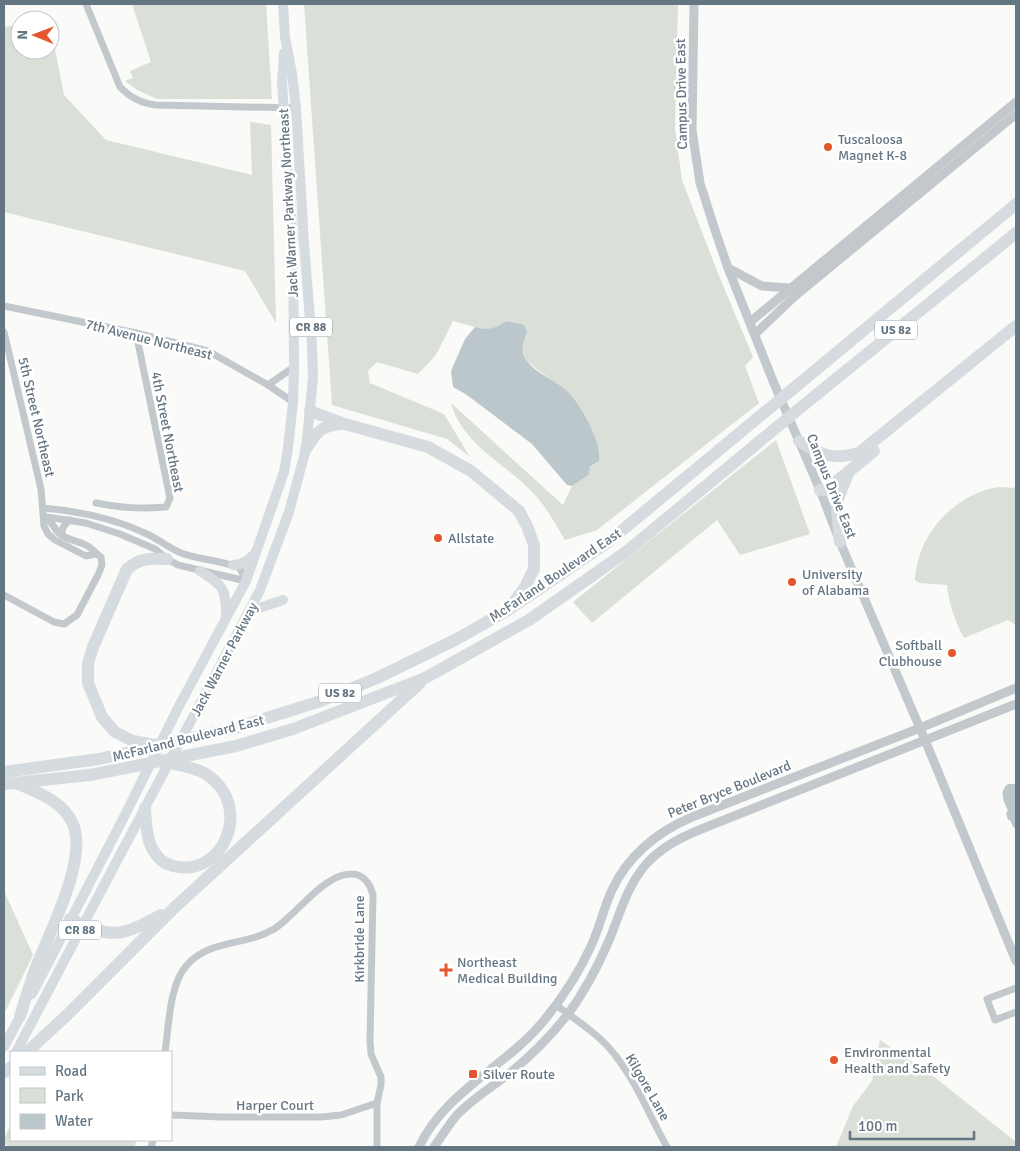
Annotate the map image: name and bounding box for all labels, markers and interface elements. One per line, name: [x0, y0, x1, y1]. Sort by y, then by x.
north arrow: [10, 10, 60, 60]
text: N: [14, 30, 31, 40]
street label: Campus Drive East: [672, 38, 691, 150]
street label: Jack Warner Parkway Northeast: [275, 108, 302, 298]
place label: Tuscaloosa Magnet K-8: [838, 131, 907, 164]
marker: Tuscaloosa Magnet K-8: [822, 141, 834, 153]
street label: 7th Avenue Northeast: [84, 316, 214, 363]
road number: CR 88: [290, 318, 332, 337]
road number: US 82: [875, 320, 917, 340]
street label: 5th Street Northeast: [14, 355, 59, 479]
street label: 4th Street Northeast: [147, 370, 188, 494]
street label: Campus Drive East: [803, 431, 860, 541]
street label: McFarland Boulevard East: [486, 525, 625, 626]
place label: Allstate: [448, 530, 494, 547]
marker: Allstate: [432, 532, 444, 544]
place label: University of Alabama: [802, 566, 869, 599]
marker: University of Alabama: [786, 576, 798, 588]
street label: Jack Warner Parkway: [187, 599, 262, 719]
place label: Softball Clubhouse: [879, 637, 942, 670]
marker: Softball Clubhouse: [946, 647, 958, 659]
road number: US 82: [319, 684, 361, 702]
street label: McFarland Boulevard East: [111, 711, 266, 766]
street label: Peter Bryce Boulevard: [665, 757, 793, 822]
street label: Kirkbride Lane: [351, 895, 368, 983]
road number: CR 88: [59, 920, 101, 940]
place label: Northeast Medical Building: [457, 954, 557, 987]
marker: Northeast Medical Building: [439, 963, 453, 977]
place label: Environmental Health and Safety: [844, 1044, 951, 1077]
legend: [10, 1051, 172, 1141]
street label: Kilgore Lane: [622, 1051, 674, 1124]
marker: Environmental Health and Safety: [828, 1054, 840, 1066]
text: Road: [55, 1062, 87, 1080]
place label: Silver Route: [483, 1066, 555, 1083]
marker: Silver Route: [467, 1068, 479, 1080]
text: Park: [55, 1087, 84, 1105]
street label: Harper Court: [236, 1097, 314, 1114]
scale bar: [850, 1108, 974, 1140]
text: Water: [55, 1112, 93, 1130]
text: 100 m: [858, 1117, 898, 1135]

